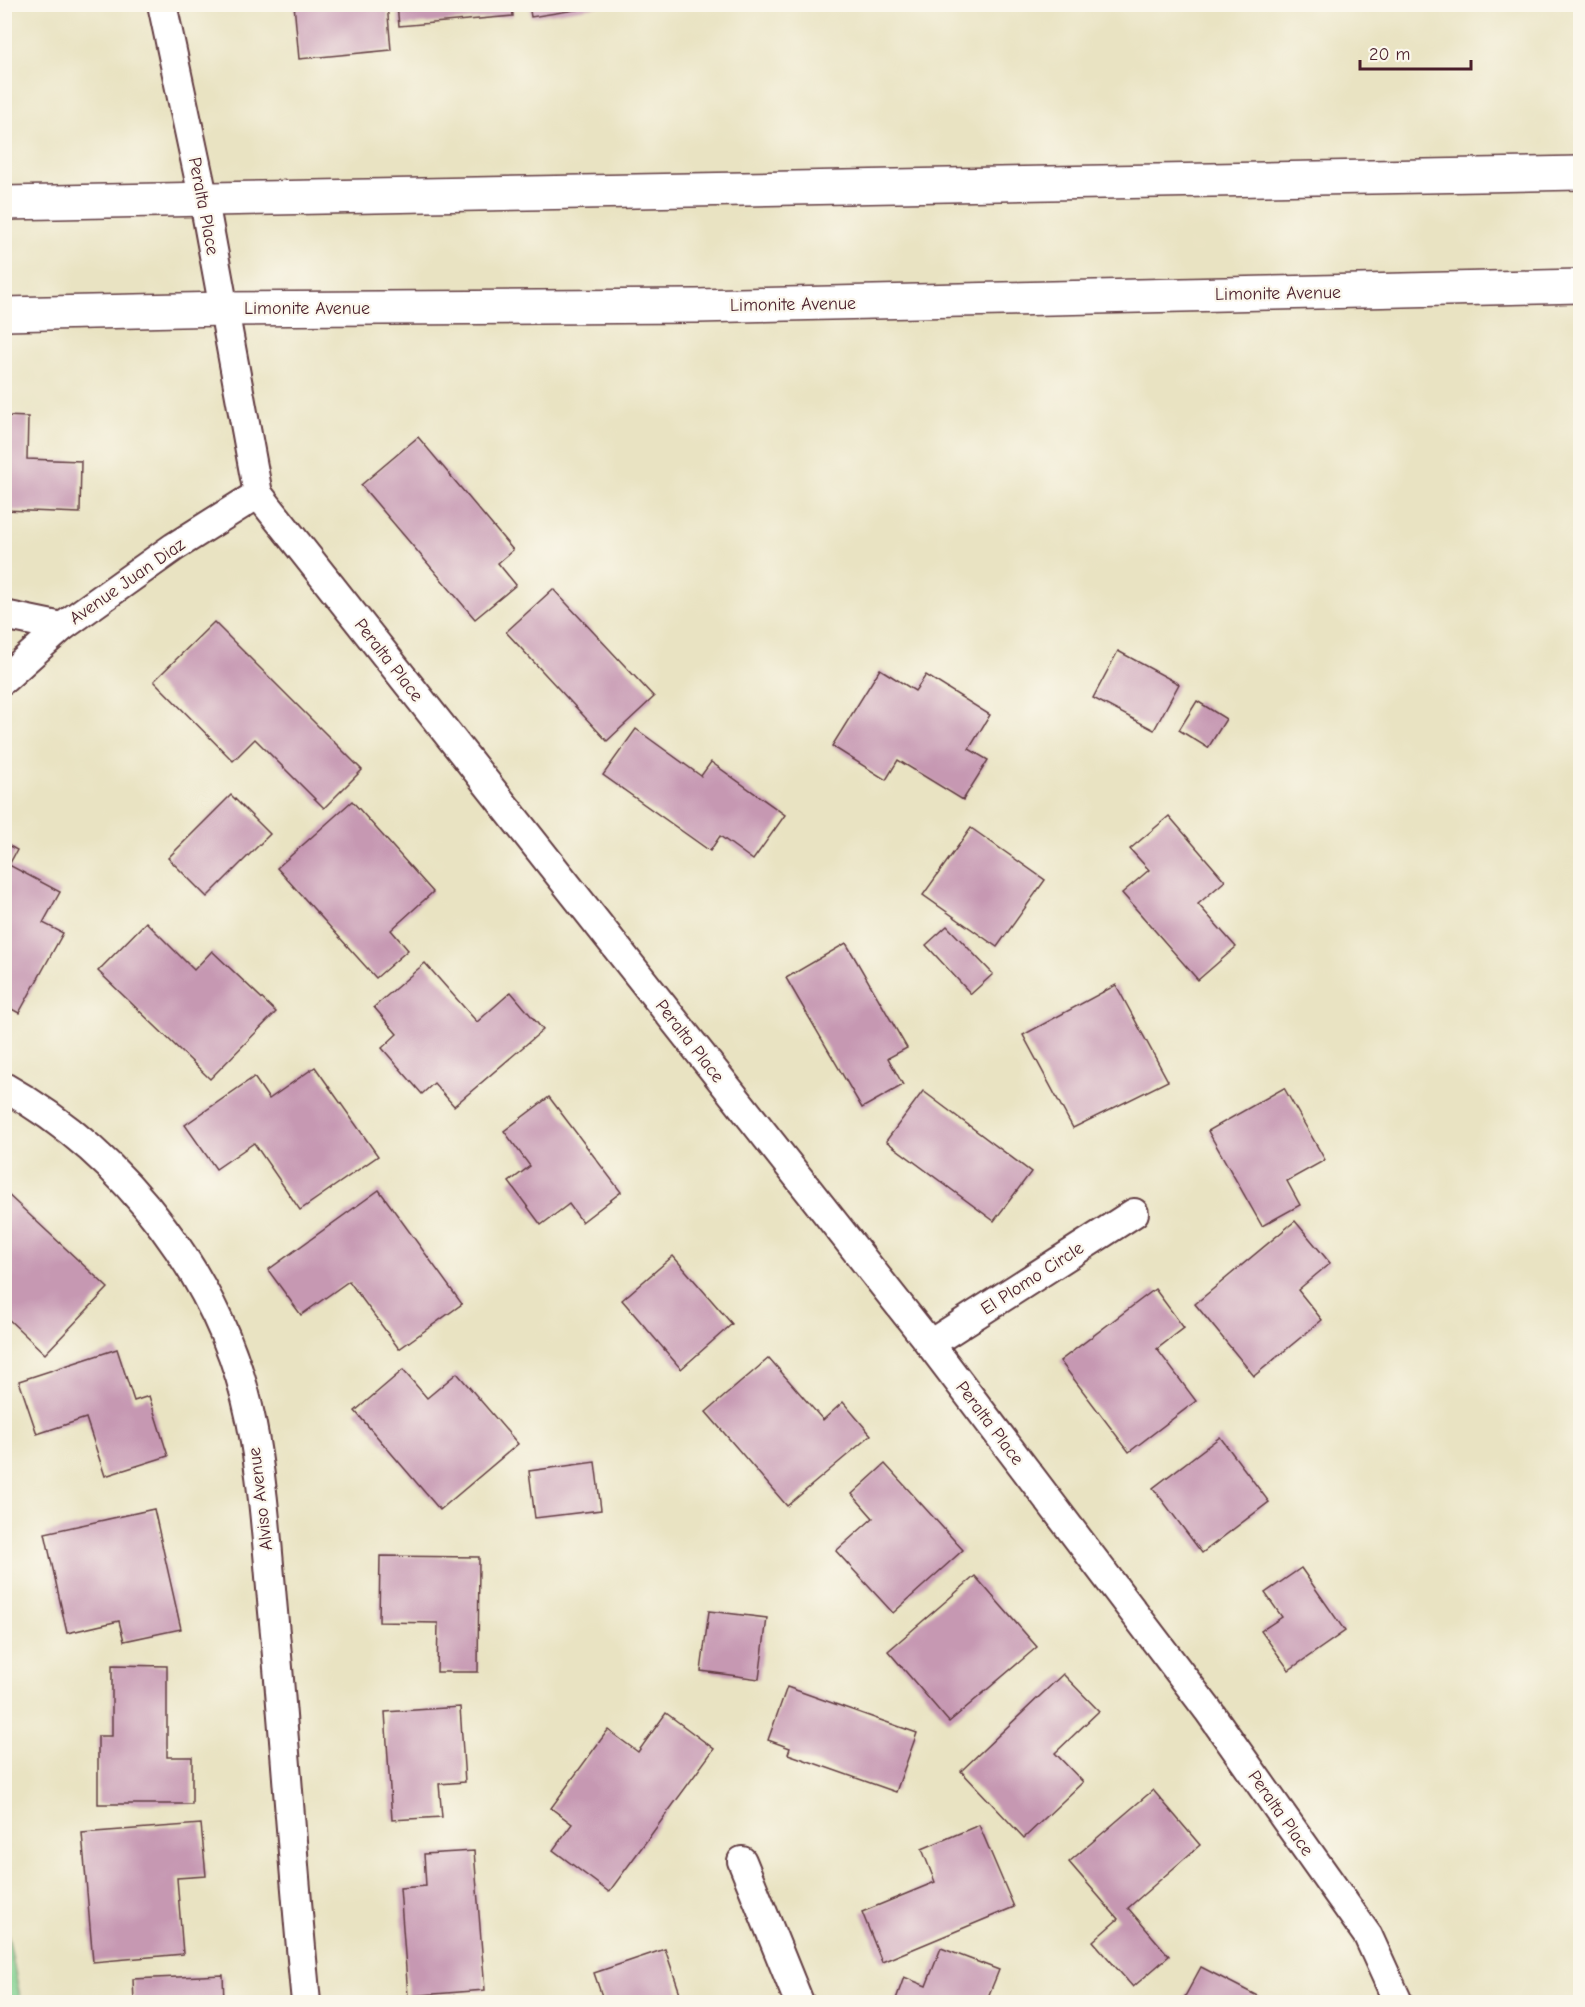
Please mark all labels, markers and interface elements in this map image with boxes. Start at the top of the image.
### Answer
scale bar [1360,33,1471,71]
text: 20 m [1369,44,1410,65]
street label: Peralta Place [184,155,223,257]
street label: Limonite Avenue [1215,282,1341,305]
street label: Limonite Avenue [730,293,856,316]
street label: Limonite Avenue [244,298,370,319]
street label: Avenue Juan Diaz [66,534,189,629]
street label: Peralta Place [350,615,427,706]
street label: Peralta Place [651,996,728,1087]
street label: El Plomo Circle [977,1237,1088,1319]
street label: Peralta Place [951,1377,1028,1469]
street label: Alviso Avenue [244,1446,277,1552]
street label: Peralta Place [1244,1767,1318,1860]

